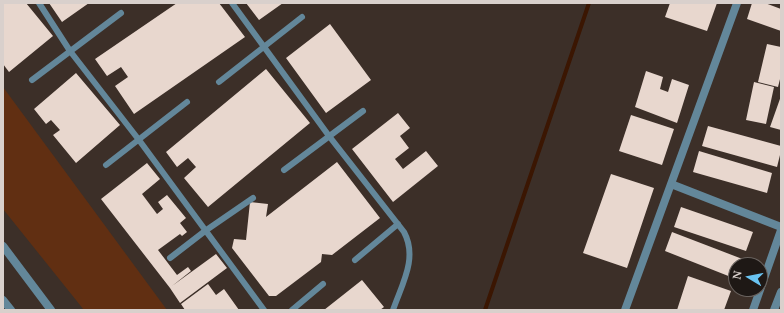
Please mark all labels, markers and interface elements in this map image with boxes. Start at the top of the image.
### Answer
north arrow [728,257,768,297]
text: N [729,269,745,281]

